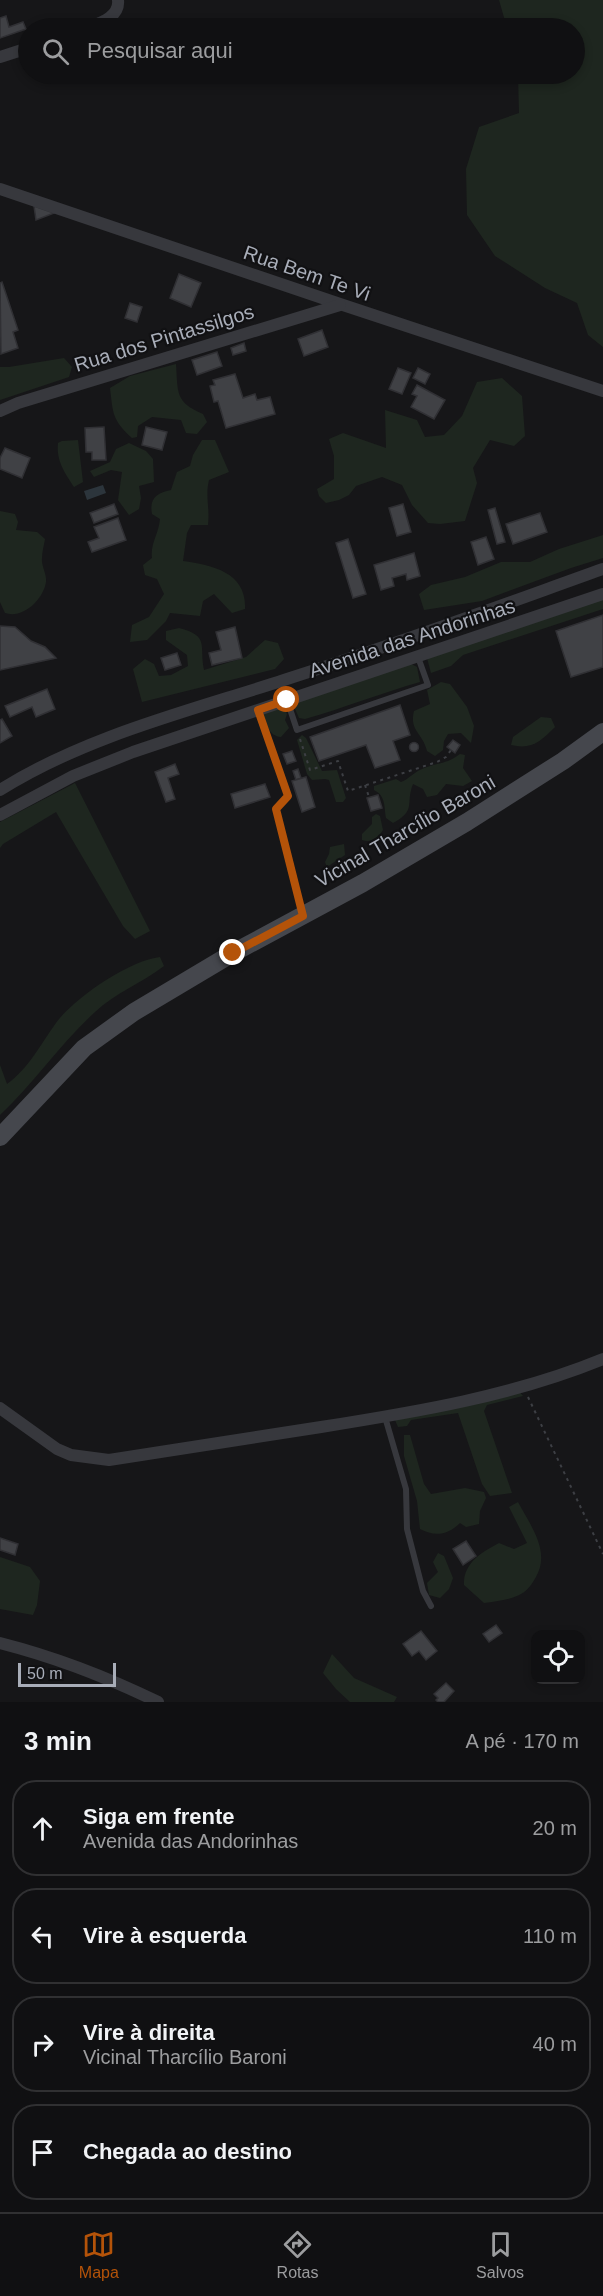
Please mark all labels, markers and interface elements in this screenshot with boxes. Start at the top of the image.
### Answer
search box [18,18,585,84]
icon: search [39,35,72,68]
text: Pesquisar aqui [87,38,233,63]
street label: Rua Bem Te Vi [241,241,373,305]
street label: Rua dos Pintassilgos [71,300,257,376]
street label: Avenida das Andorinhas [306,594,518,682]
route start [273,686,299,712]
street label: Vicinal Tharcílio Baroni [311,771,499,891]
route end [219,939,245,965]
map controls [531,1630,585,1684]
button: locate [531,1630,585,1684]
scale bar [18,1660,116,1688]
text: 50 m [27,1665,63,1682]
text: 3 min [24,1726,92,1756]
text: A pé · 170 m [466,1730,579,1752]
text: Siga em frente [83,1804,235,1829]
icon: ahead [26,1812,59,1845]
text: 20 m [533,1817,577,1839]
text: Avenida das Andorinhas [83,1830,298,1852]
icon: left [26,1920,59,1953]
text: Vire à esquerda [83,1923,246,1948]
text: 110 m [523,1925,577,1947]
text: Vire à direita [83,2020,215,2045]
icon: right [26,2028,59,2061]
text: 40 m [533,2033,577,2055]
text: Vicinal Tharcílio Baroni [83,2046,287,2068]
icon: arrive [26,2136,59,2169]
text: Chegada ao destino [83,2139,292,2164]
tab: Mapa [79,2228,119,2282]
tab: Rotas [277,2228,318,2282]
tab: Salvos [476,2228,524,2282]

